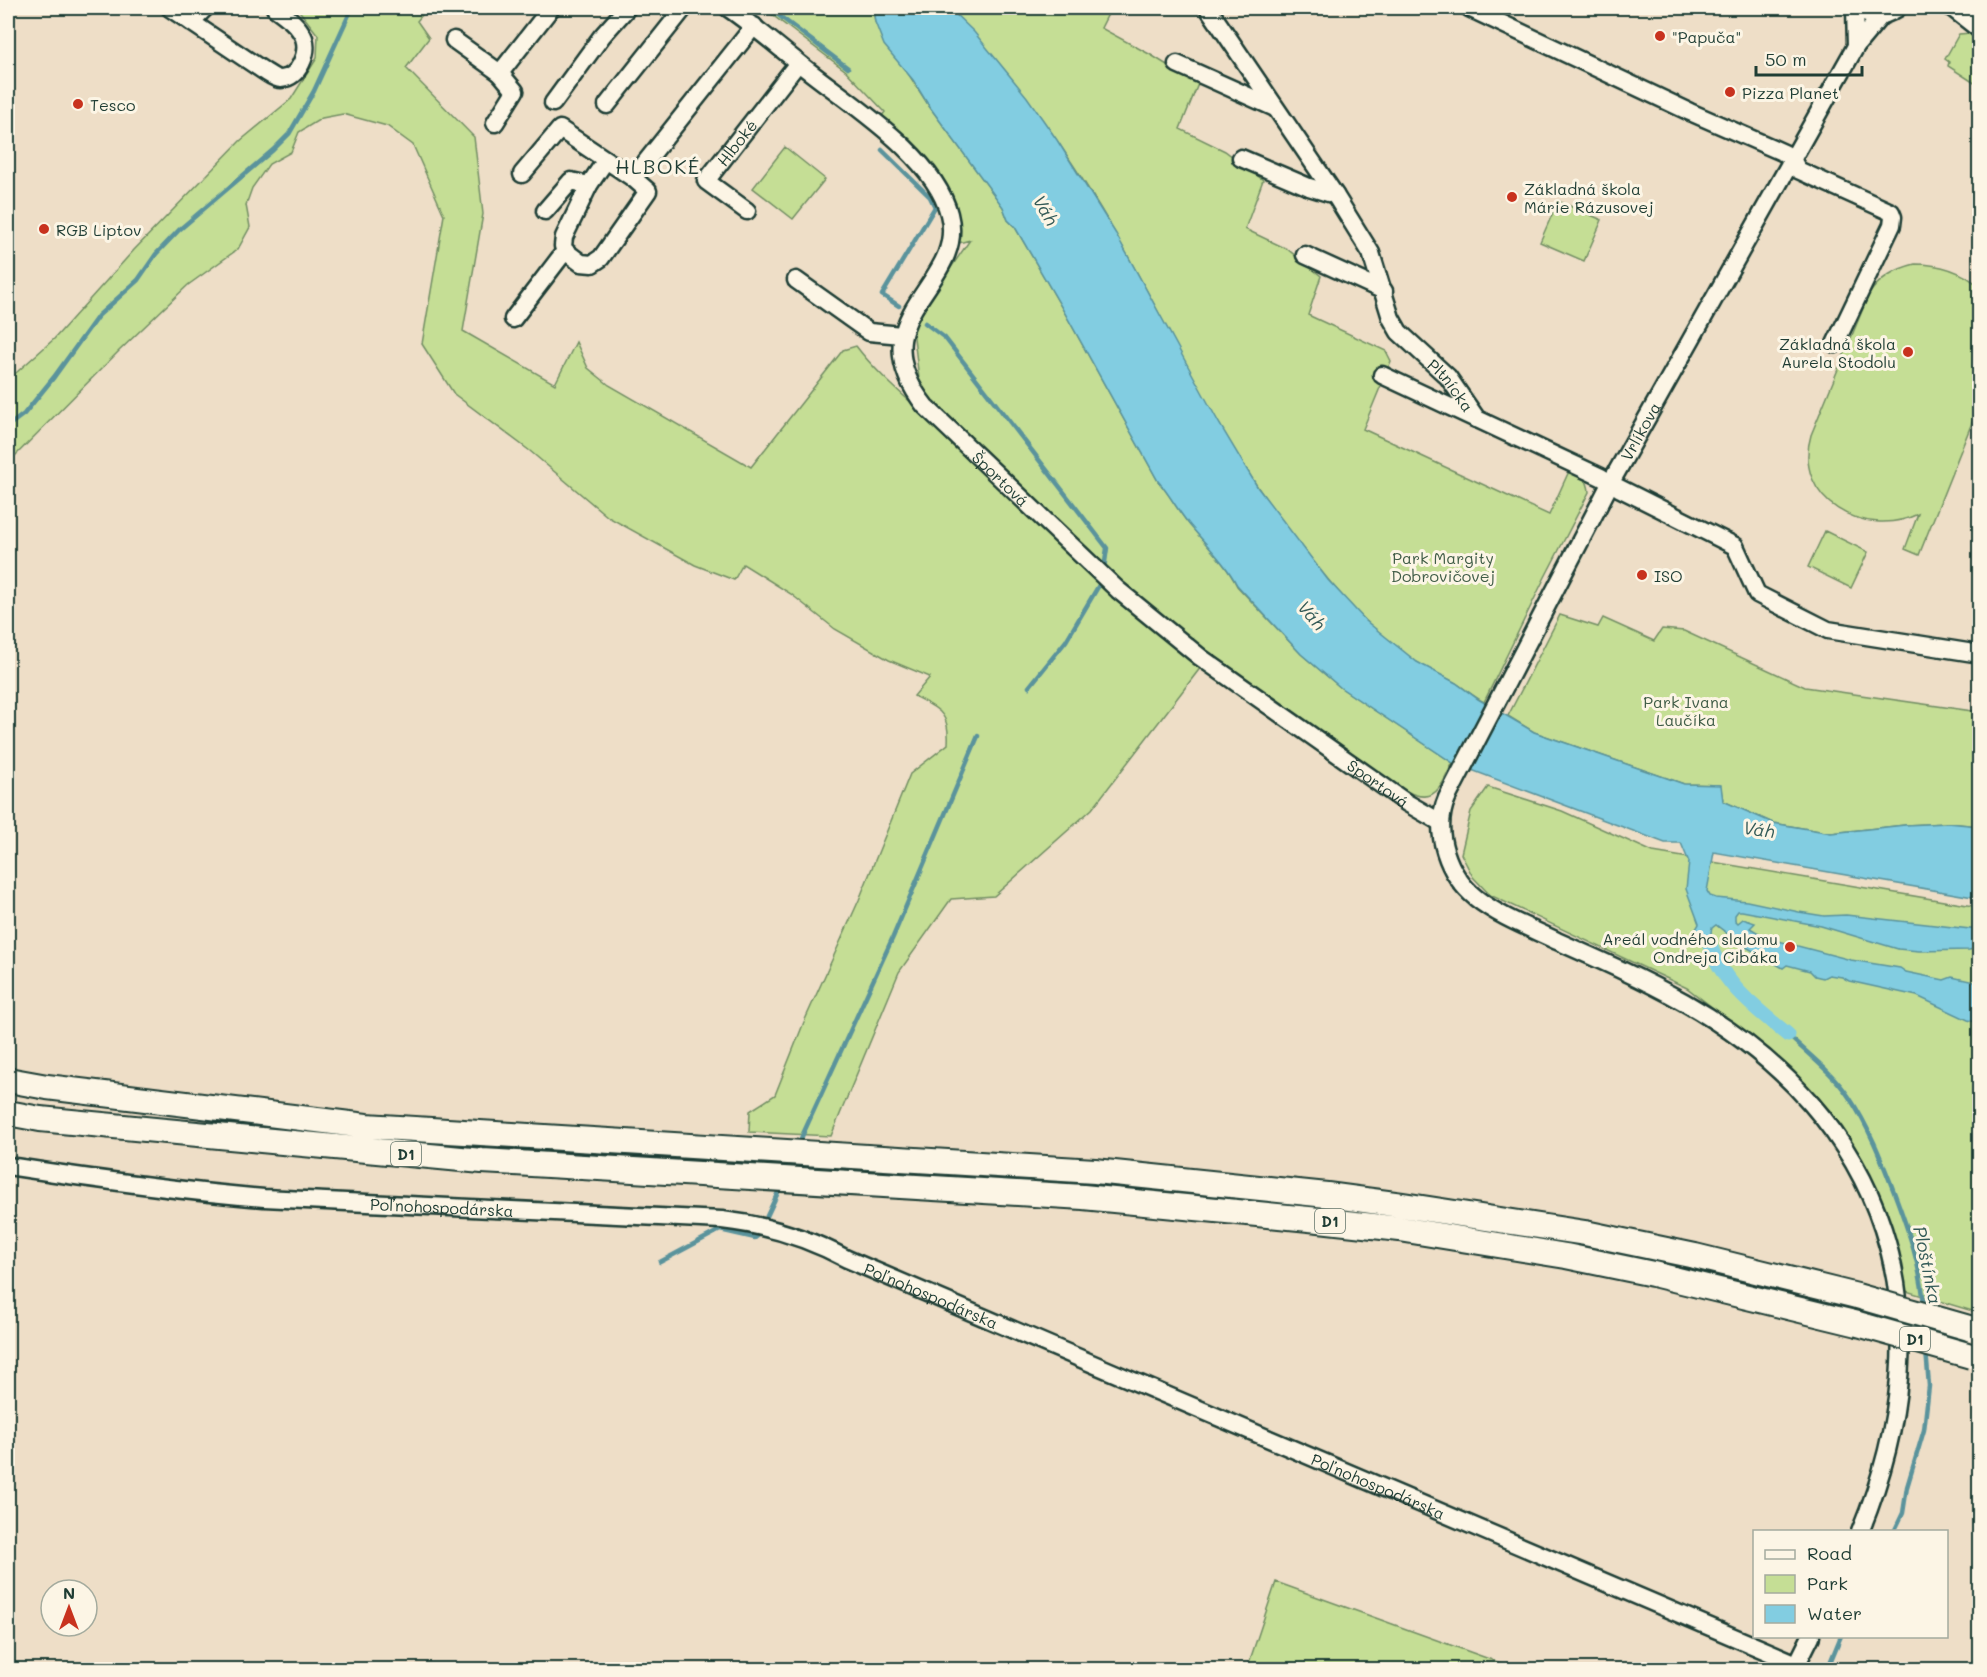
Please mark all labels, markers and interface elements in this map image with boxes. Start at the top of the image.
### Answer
place label: "Papuča" [1672,26,1741,47]
marker: "Papuča" [1653,29,1667,43]
scale bar [1756,39,1862,77]
text: 50 m [1765,47,1807,71]
place label: Pizza Planet [1742,82,1839,103]
marker: Pizza Planet [1723,85,1737,99]
place label: Tesco [90,94,136,115]
marker: Tesco [71,97,85,111]
street label: Hlboké [712,115,761,170]
district label: HLBOKÉ [615,153,701,179]
place label: Základná škola Márie Rázusovej [1524,178,1654,217]
water label: Váh [1028,190,1064,230]
marker: Základná škola Márie Rázusovej [1505,190,1519,204]
place label: RGB Liptov [56,219,141,240]
marker: RGB Liptov [37,222,51,236]
place label: Základná škola Aurela Stodolu [1779,333,1896,372]
marker: Základná škola Aurela Stodolu [1901,345,1915,359]
street label: Pltnícka [1424,354,1479,415]
street label: Vrlíkova [1615,398,1665,464]
street label: Športová [968,446,1034,510]
park label: Park Margity Dobrovičovej [1391,547,1495,586]
place label: ISO [1654,565,1683,586]
marker: ISO [1635,568,1649,582]
water label: Váh [1293,595,1331,635]
park label: Park Ivana Laučíka [1643,691,1729,730]
street label: Športová [1344,754,1413,812]
water label: Váh [1742,815,1776,843]
place label: Areál vodného slalomu Ondreja Cibáka [1603,928,1778,967]
marker: Areál vodného slalomu Ondreja Cibáka [1783,940,1797,954]
road number: D1 [391,1142,421,1166]
street label: Poľnohospodárska [370,1193,514,1220]
road number: D1 [1315,1209,1345,1233]
water label: Ploštínka [1908,1224,1948,1306]
street label: Poľnohospodárska [861,1257,1002,1333]
road number: D1 [1900,1327,1930,1351]
street label: Poľnohospodárska [1308,1448,1449,1523]
legend [1753,1530,1948,1638]
text: Road [1807,1541,1852,1565]
text: Park [1807,1571,1848,1595]
north arrow [39,1578,99,1638]
text: N [63,1582,75,1603]
text: Water [1807,1601,1862,1625]

